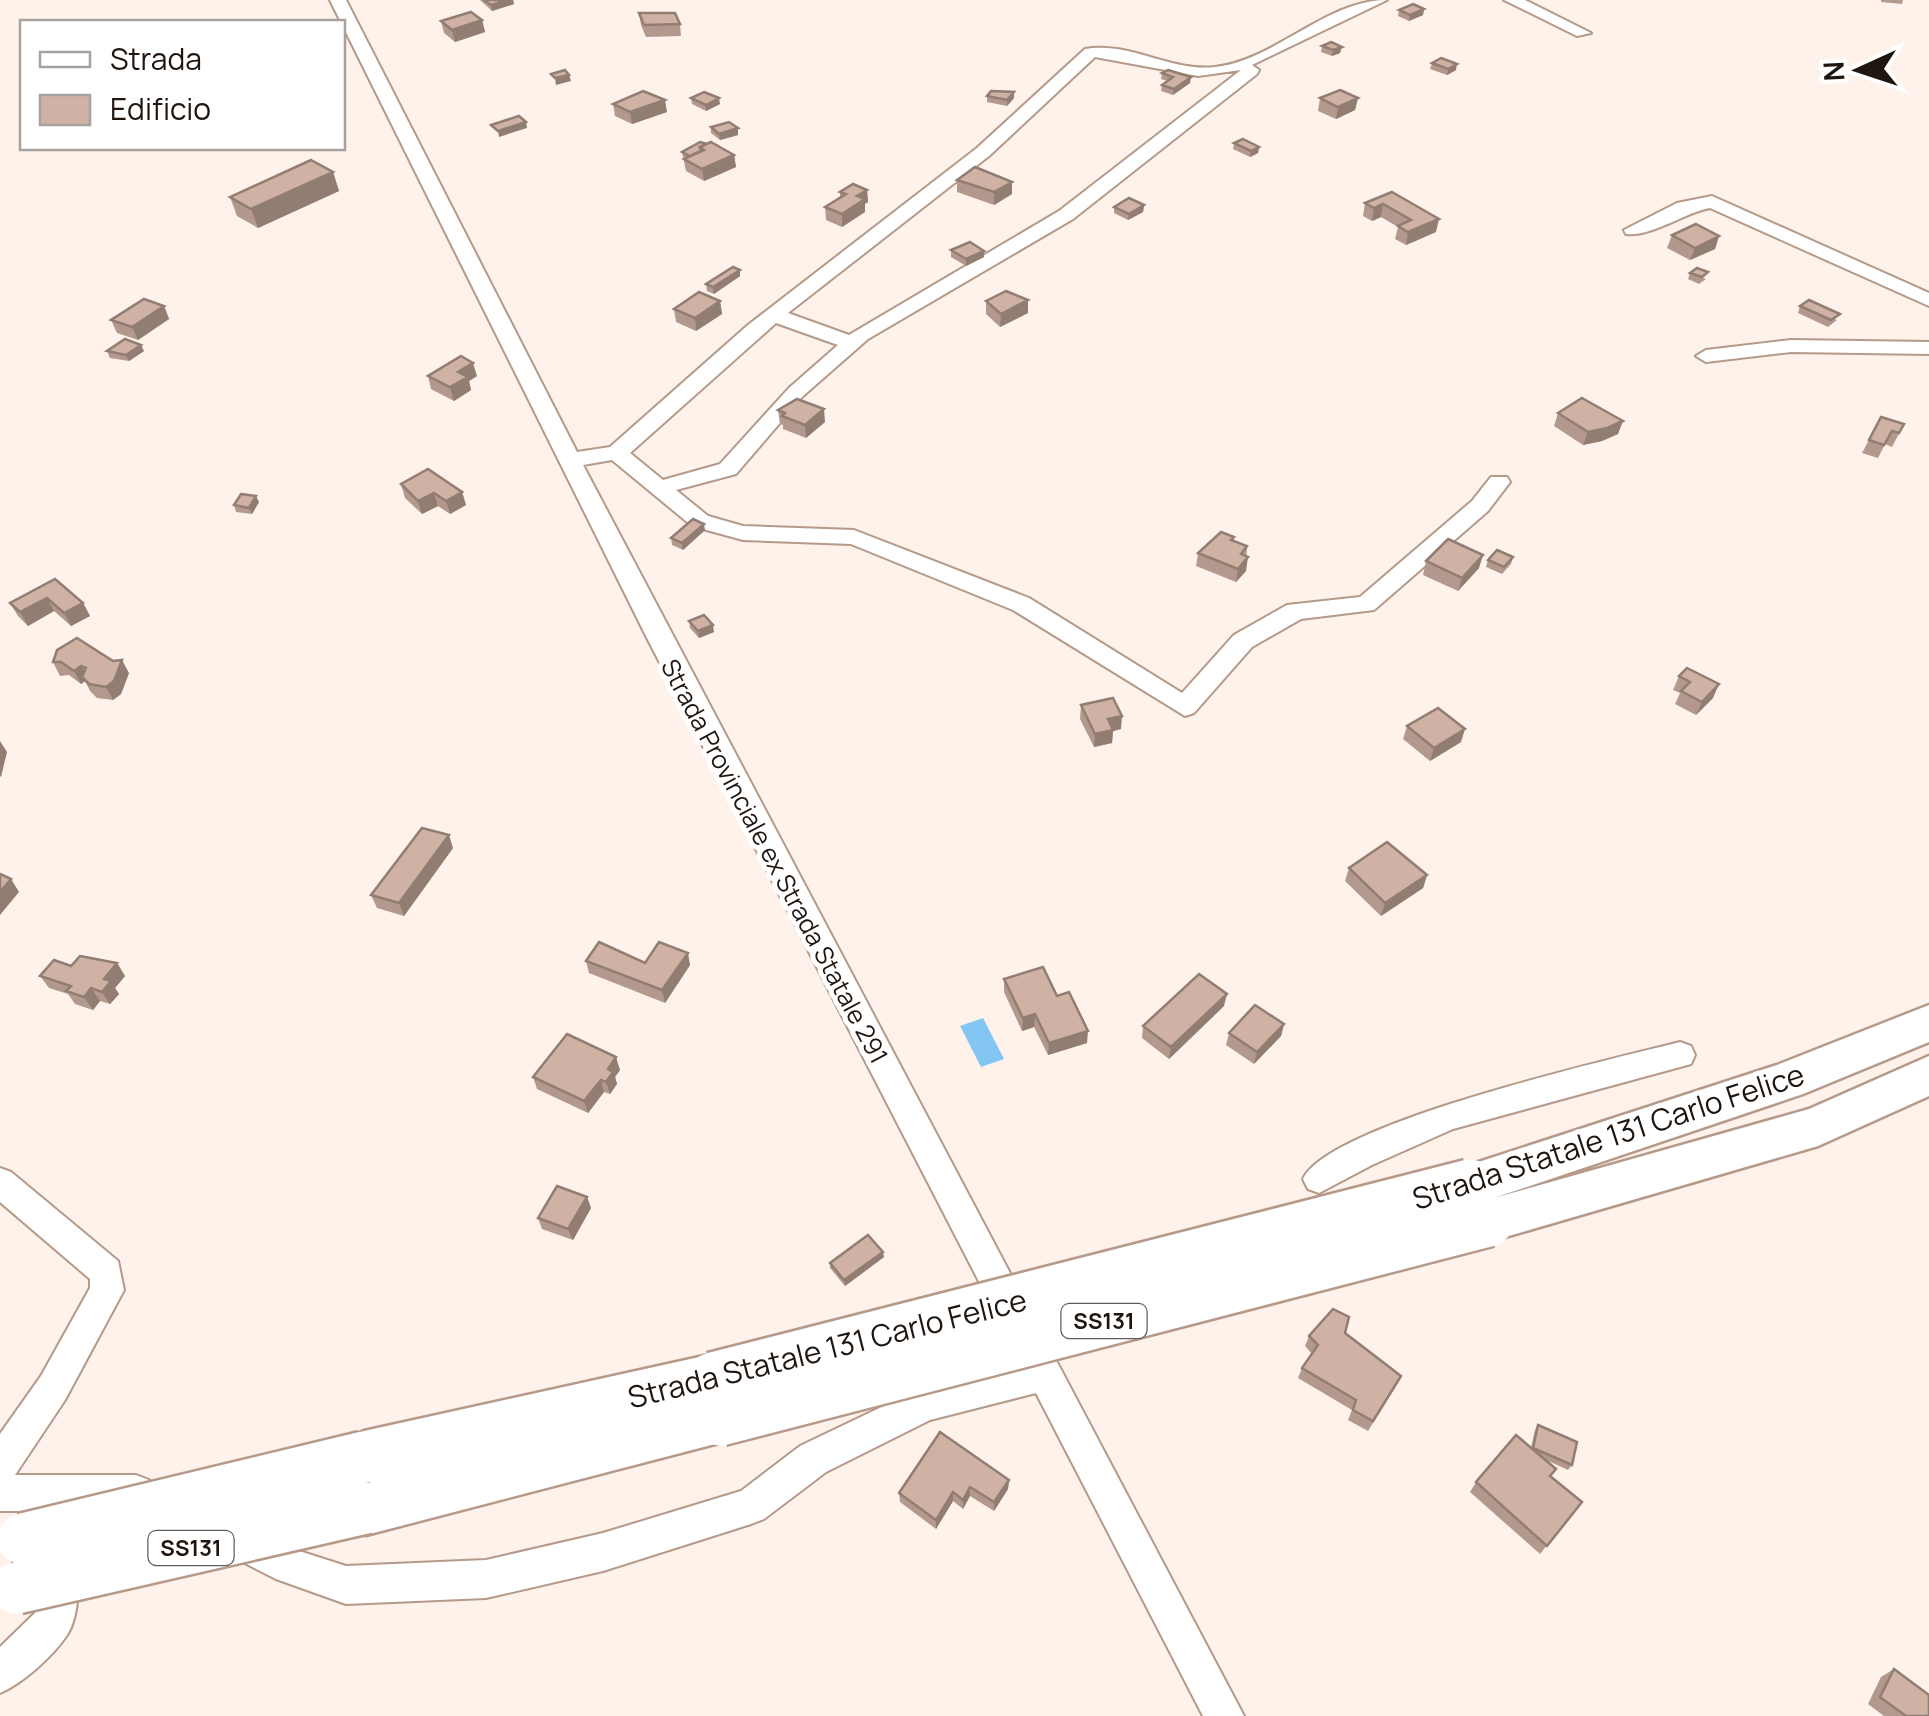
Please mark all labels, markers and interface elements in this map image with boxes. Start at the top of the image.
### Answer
legend [20,20,345,150]
north arrow [1809,20,1909,120]
text: Strada [110,38,202,79]
text: N [1814,60,1853,82]
text: Edificio [110,88,211,129]
street label: Strada Provinciale ex Strada Statale 291 [653,653,897,1069]
street label: Strada Statale 131 Carlo Felice [1407,1053,1809,1219]
street label: Strada Statale 131 Carlo Felice [623,1279,1031,1417]
road number: SS131 [1062,1304,1146,1338]
road number: SS131 [148,1531,234,1565]

